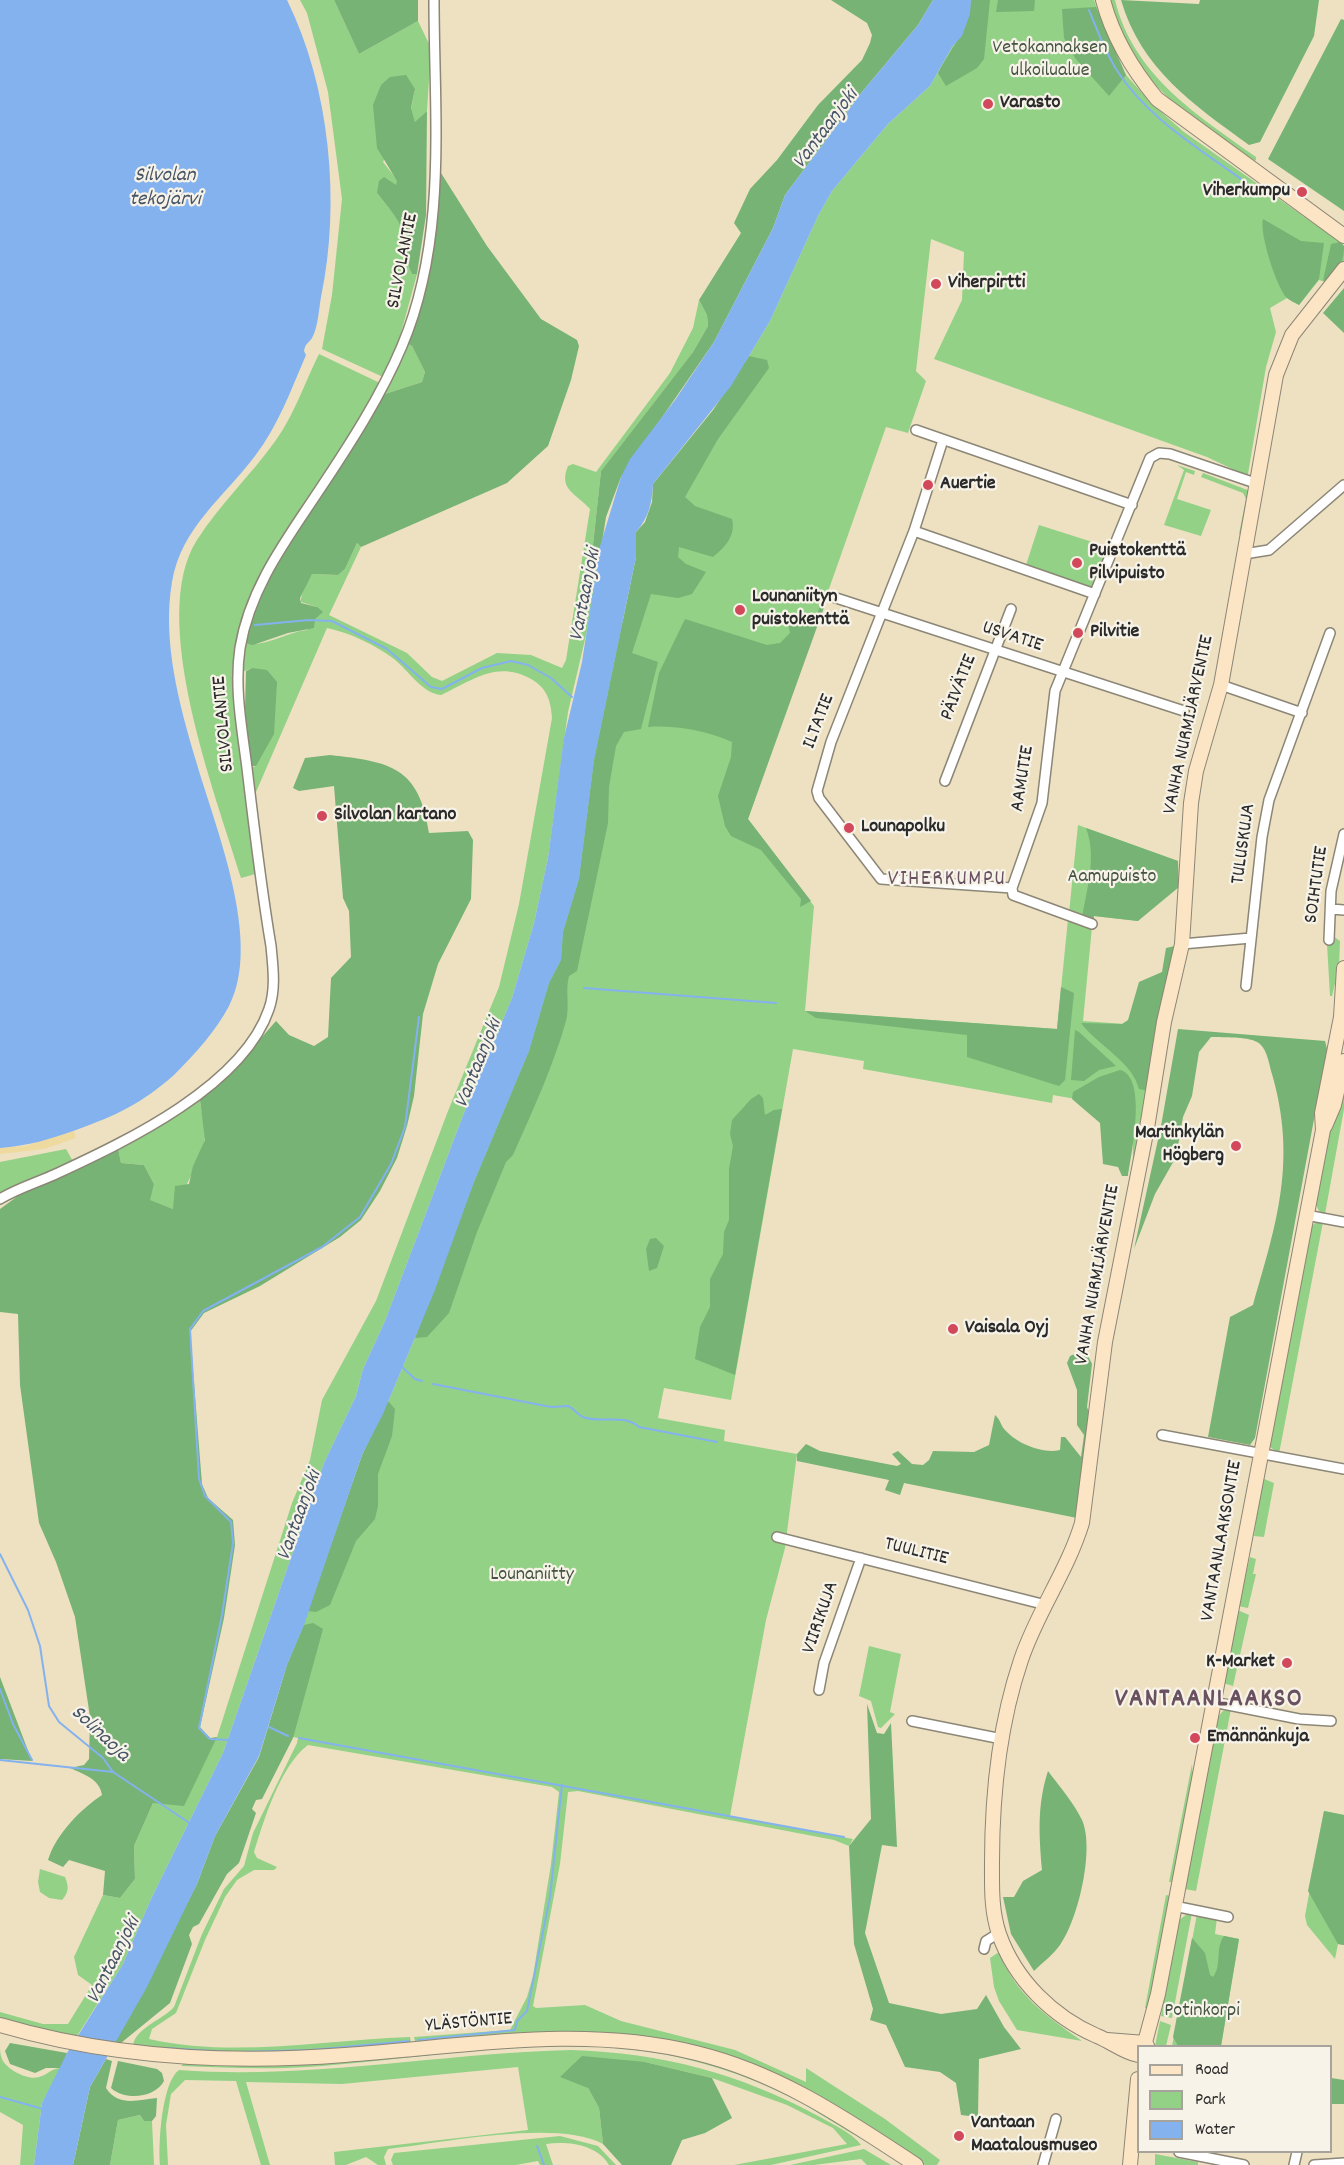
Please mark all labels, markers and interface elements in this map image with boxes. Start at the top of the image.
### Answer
park label: Vetokannaksen ulkoilualue [993,37,1107,84]
water label: Vantaanjoki [789,85,865,175]
place label: Varasto [1000,92,1060,116]
marker: Varasto [981,97,995,111]
water label: Silvolan tekojärvi [129,164,201,214]
place label: Viherkumpu [1203,180,1290,204]
marker: Viherkumpu [1295,185,1309,199]
street label: SILVOLANTIE [383,211,425,311]
place label: Viherpirtti [948,272,1025,296]
marker: Viherpirtti [929,277,943,291]
place label: Auertie [940,473,996,497]
marker: Auertie [921,478,935,492]
place label: Puistokenttä Pilvipuisto [1089,540,1186,587]
water label: Vantaanjoki [566,546,608,644]
marker: Puistokenttä Pilvipuisto [1070,556,1084,570]
place label: Lounaniityn puistokenttä [752,586,849,633]
marker: Lounaniityn puistokenttä [733,603,747,617]
street label: USVATIE [979,617,1045,659]
place label: Pilvitie [1090,621,1139,645]
marker: Pilvitie [1071,626,1085,640]
street label: VANHA NURMIJÄRVENTIE [1159,633,1221,817]
street label: PÄIVÄTIE [936,652,984,724]
street label: SILVOLANTIE [209,675,241,773]
street label: ILTATIE [799,691,841,753]
street label: AAMUTIE [1007,744,1041,814]
street label: TULUSKUJA [1227,802,1263,886]
place label: Silvolan kartano [334,804,456,828]
marker: Silvolan kartano [315,809,329,823]
place label: Lounapolku [861,816,945,840]
marker: Lounapolku [842,821,856,835]
street label: SOIHTUTIE [1301,845,1335,925]
park label: Aamupuisto [1068,866,1156,890]
district label: VIHERKUMPU [888,868,1006,894]
water label: Vantaanjoki [451,1016,509,1112]
place label: Martinkylän Högberg [1135,1122,1224,1169]
marker: Martinkylän Högberg [1229,1139,1243,1153]
street label: VANHA NURMIJÄRVENTIE [1071,1183,1127,1367]
place label: Vaisala Oyj [965,1317,1049,1341]
marker: Vaisala Oyj [946,1322,960,1336]
street label: VANTAANLAAKSONTIE [1197,1459,1249,1623]
water label: Vantaanjoki [273,1467,329,1565]
street label: TUULITIE [882,1534,950,1572]
park label: Lounaniitty [490,1564,574,1588]
street label: VIIRIKUJA [798,1579,846,1657]
place label: K-Market [1206,1651,1275,1675]
marker: K-Market [1280,1656,1294,1670]
district label: VANTAANLAAKSO [1115,1685,1303,1717]
water label: Solinaoja [64,1701,134,1769]
place label: Emännänkuja [1207,1726,1309,1750]
marker: Emännänkuja [1188,1731,1202,1745]
water label: Vantaanjoki [82,1913,148,2009]
park label: Potinkorpi [1164,2000,1240,2024]
street label: YLÄSTÖNTIE [425,2008,513,2040]
legend [1137,2045,1332,2153]
text: Road [1195,2058,1229,2083]
text: Park [1195,2088,1226,2113]
place label: Vantaan Maatalousmuseo [971,2112,1097,2159]
text: Water [1195,2118,1235,2143]
marker: Vantaan Maatalousmuseo [952,2129,966,2143]

